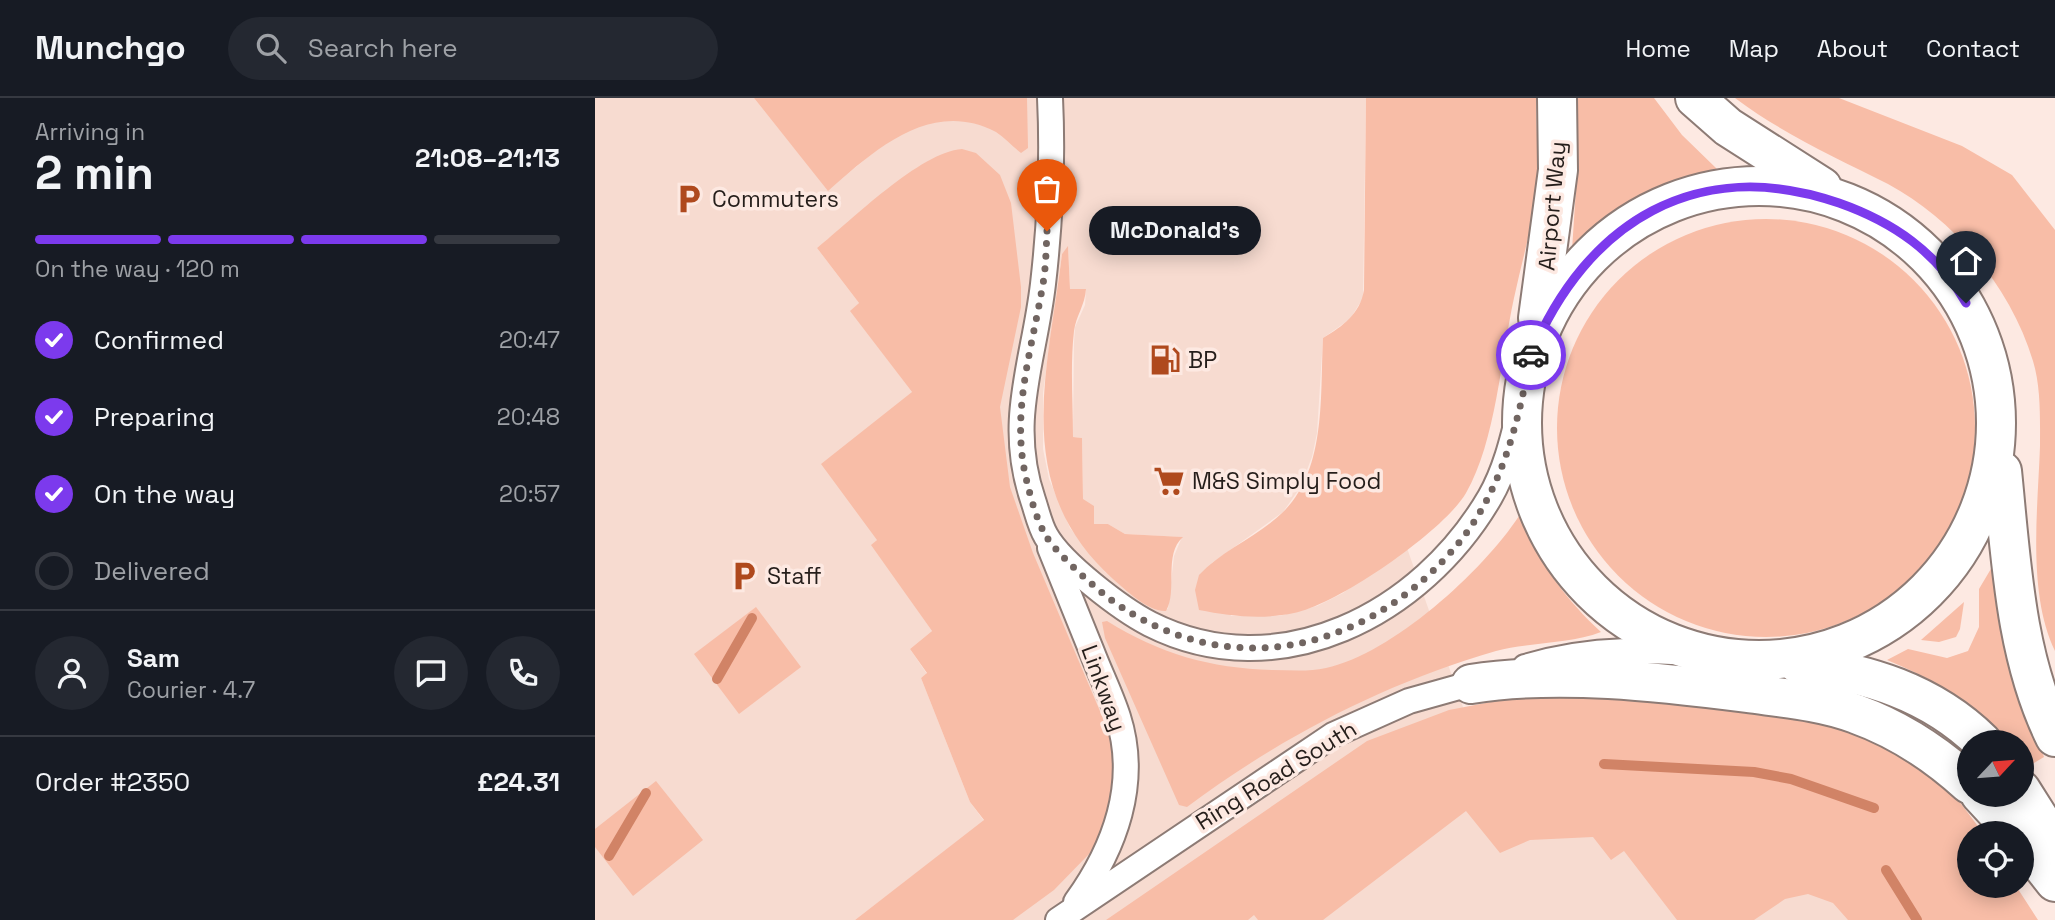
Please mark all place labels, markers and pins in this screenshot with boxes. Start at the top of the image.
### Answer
pin [1017,159,1077,231]
parking icon: Commuters [672,182,706,216]
place label: Commuters [712,184,839,214]
callout: McDonald's [1089,206,1261,256]
pin [1936,231,1996,303]
fuel station icon: BP [1148,343,1182,377]
place label: BP [1188,345,1217,375]
supermarket icon: M&S Simply Food [1152,464,1186,498]
place label: M&S Simply Food [1192,466,1381,496]
parking icon: Staff [727,559,761,593]
place label: Staff [767,561,822,591]

